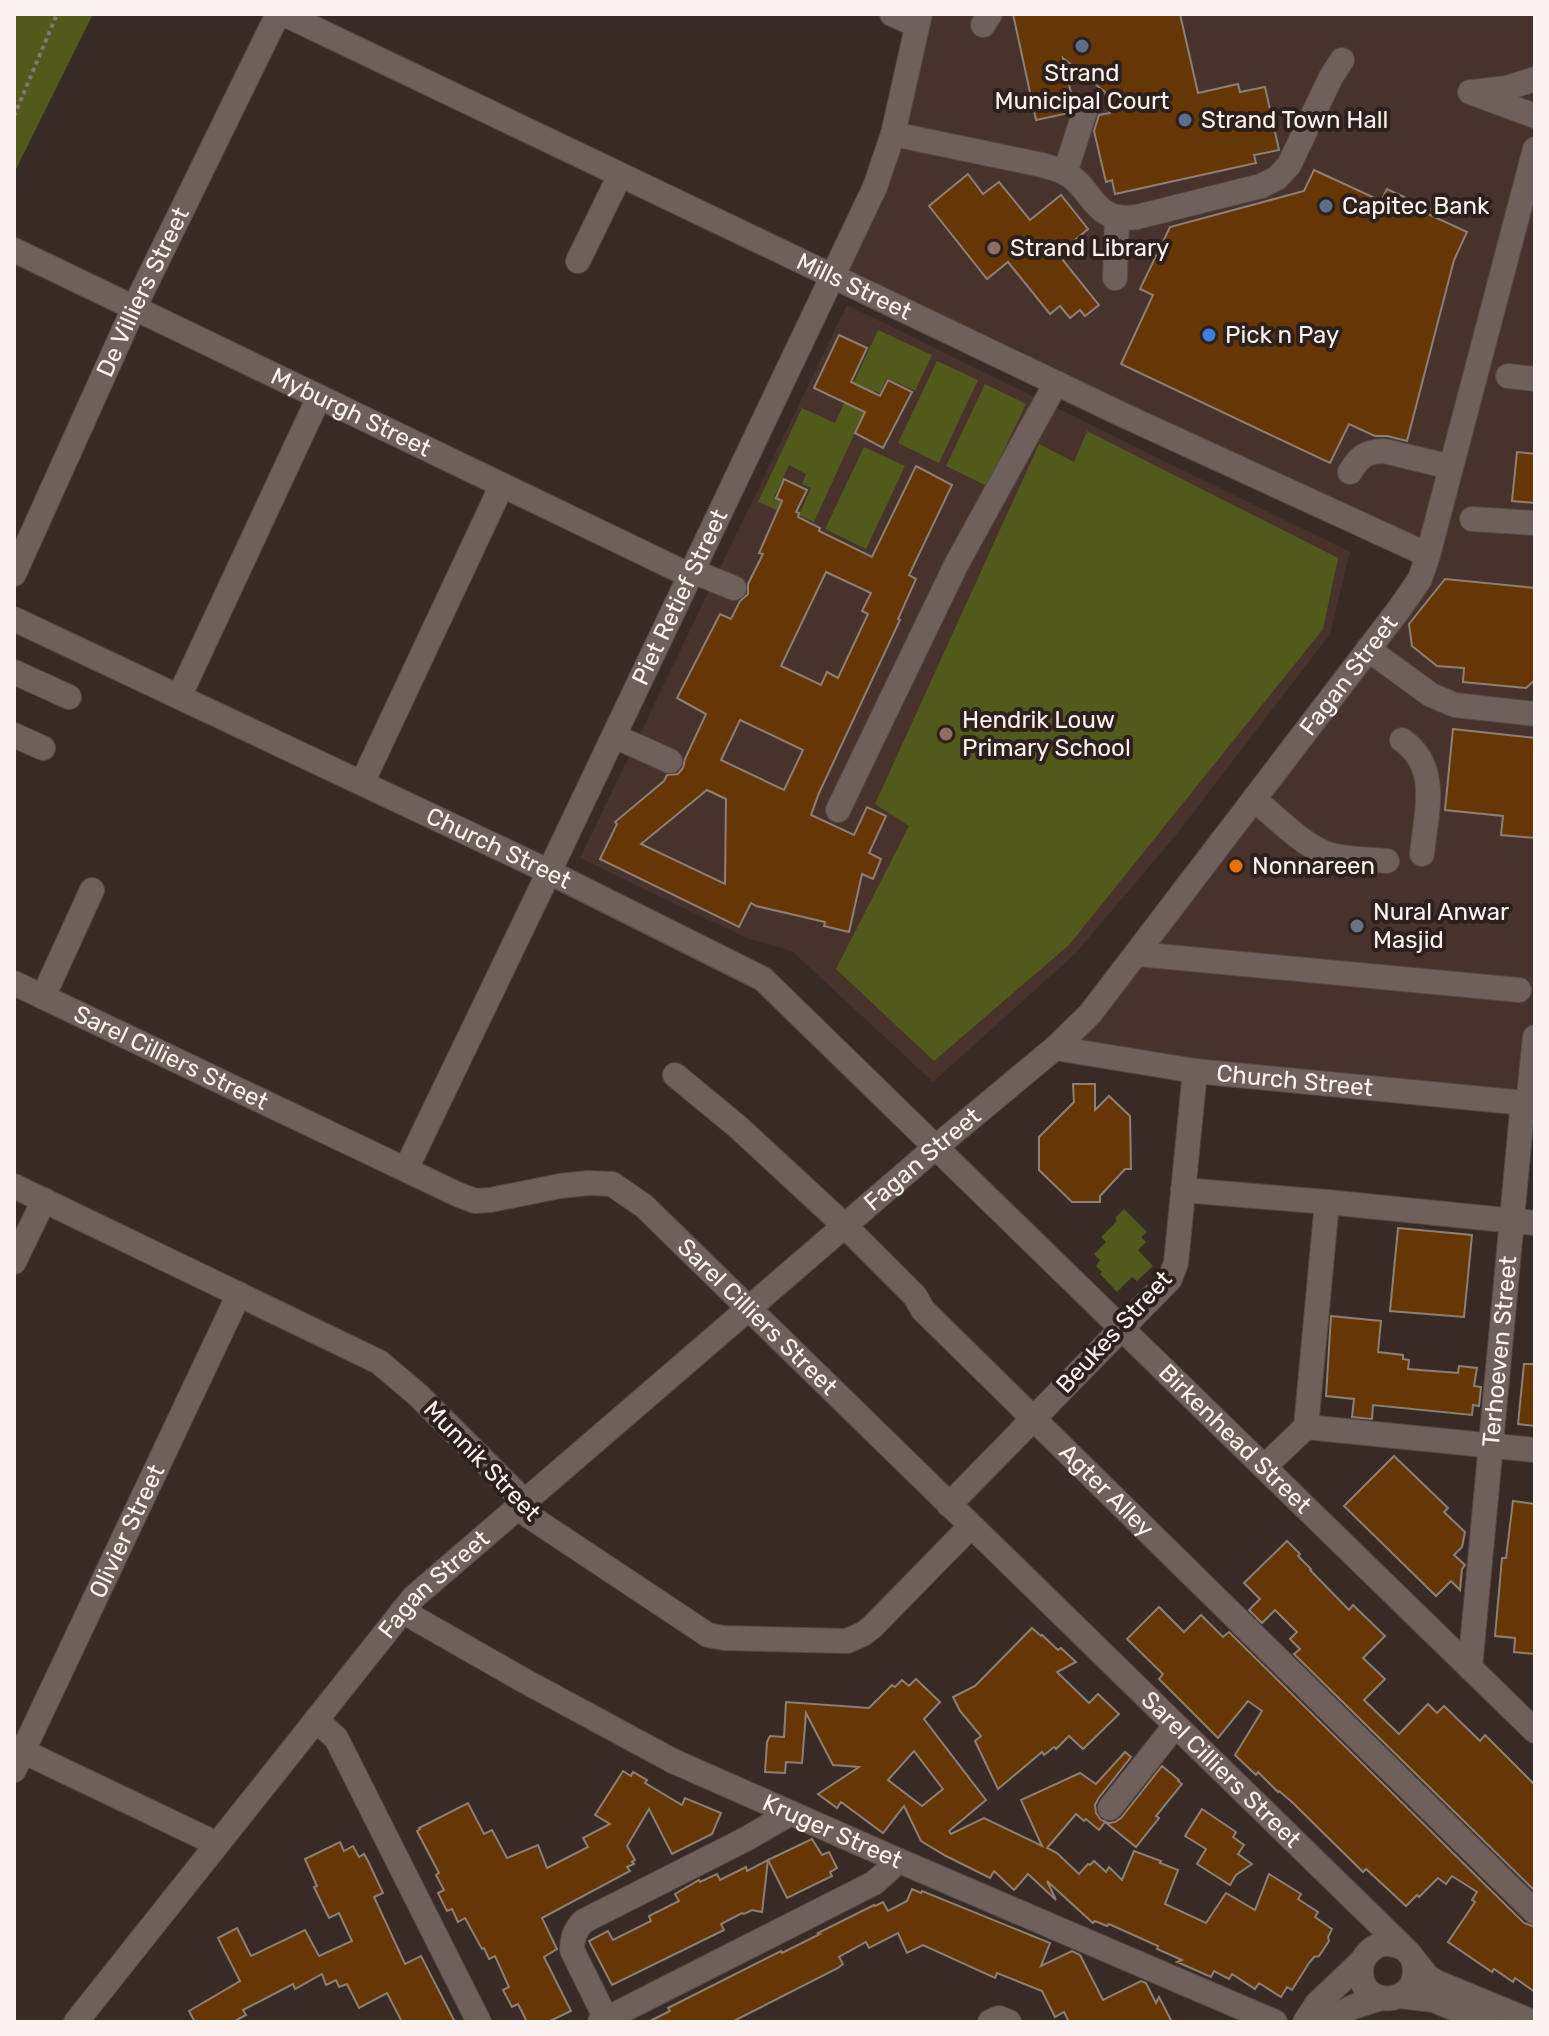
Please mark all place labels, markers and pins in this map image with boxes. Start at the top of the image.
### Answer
marker: Strand Municipal Court [1073,37,1091,55]
place label: Strand Municipal Court [995,59,1169,115]
place label: Strand Town Hall [1201,106,1388,134]
marker: Strand Town Hall [1176,111,1194,129]
place label: Capitec Bank [1342,192,1490,220]
marker: Capitec Bank [1317,197,1335,215]
place label: Strand Library [1010,234,1169,262]
marker: Strand Library [985,239,1003,257]
place label: Pick n Pay [1225,321,1339,349]
marker: Pick n Pay [1200,326,1218,344]
place label: Hendrik Louw Primary School [962,706,1131,762]
marker: Hendrik Louw Primary School [937,725,955,743]
place label: Nonnareen [1252,852,1375,880]
marker: Nonnareen [1227,857,1245,875]
place label: Nural Anwar Masjid [1373,898,1509,954]
marker: Nural Anwar Masjid [1348,917,1366,935]

